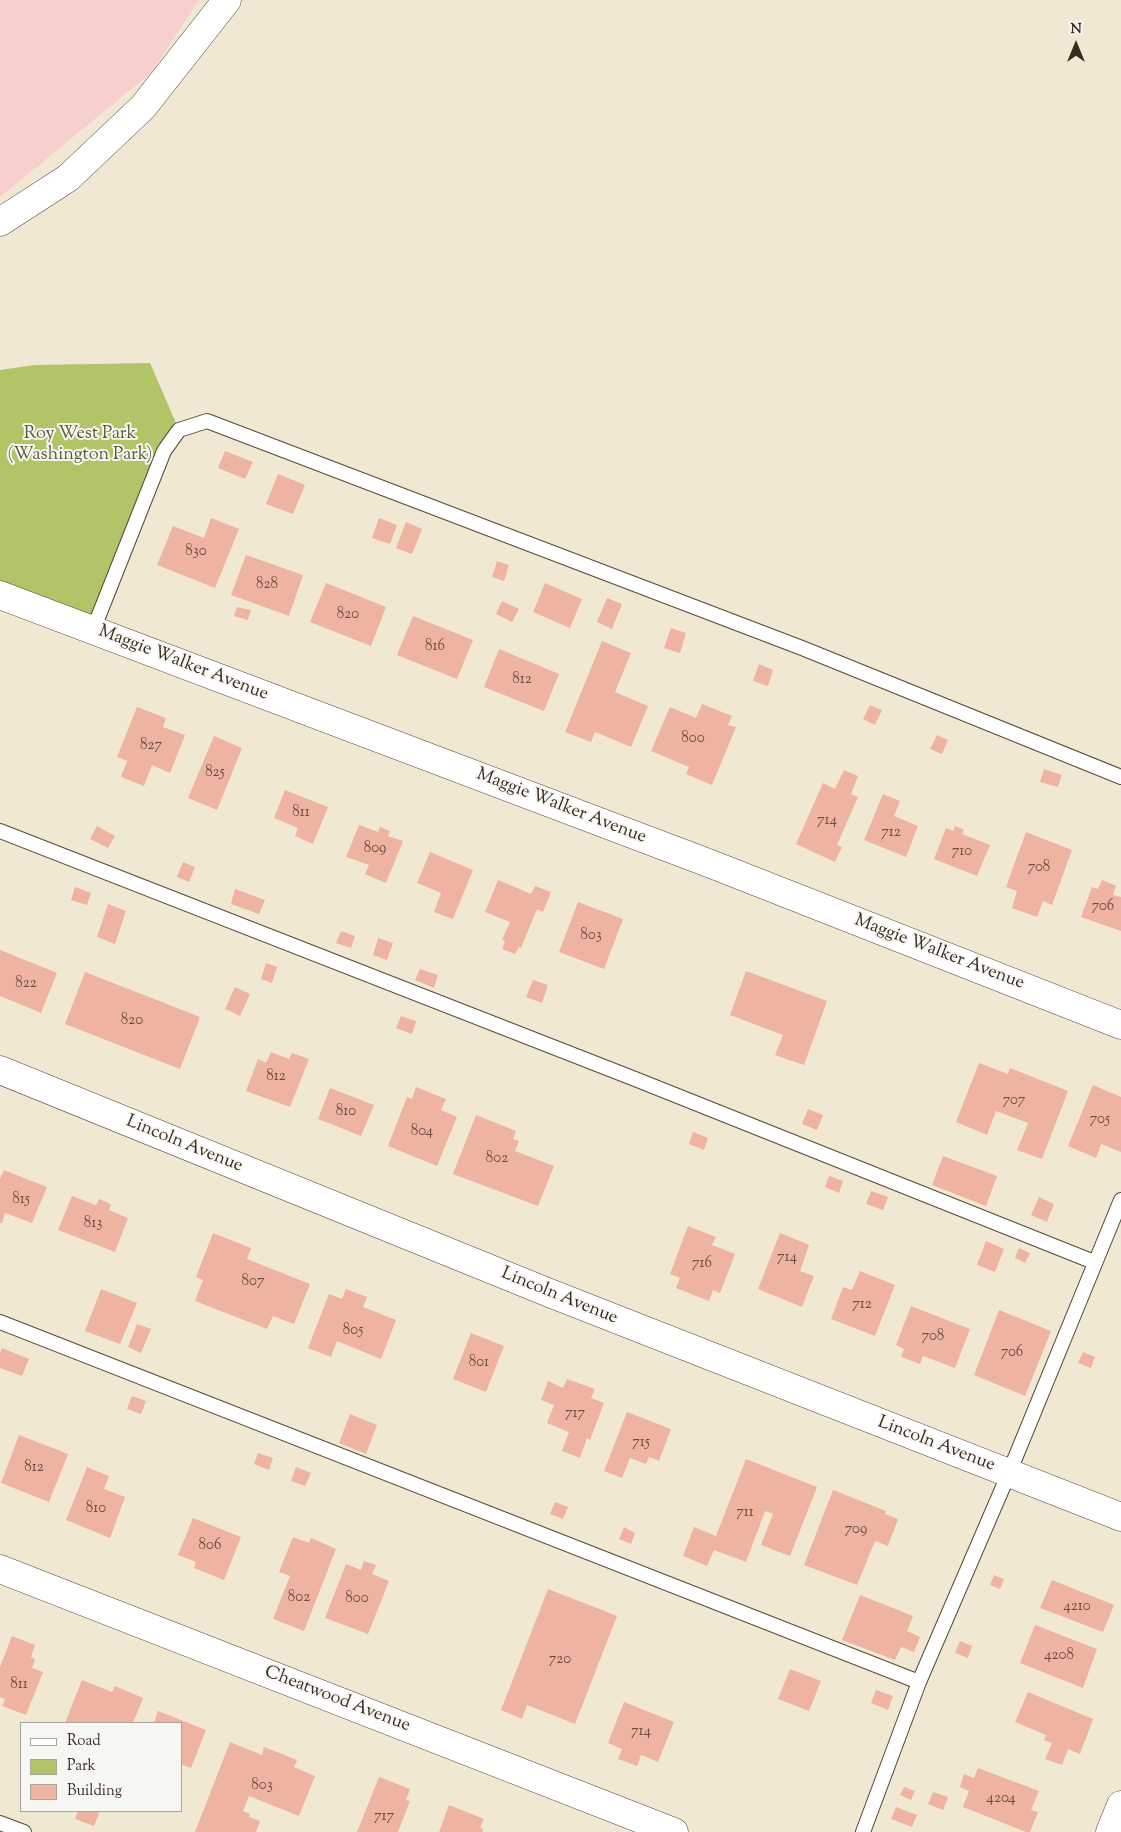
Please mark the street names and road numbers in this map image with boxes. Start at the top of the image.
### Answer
street label: Maggie Walker Avenue [95,622,271,706]
street label: Maggie Walker Avenue [473,765,649,849]
street label: Maggie Walker Avenue [851,911,1027,995]
street label: Lincoln Avenue [122,1112,246,1178]
street label: Lincoln Avenue [497,1264,621,1330]
street label: Lincoln Avenue [874,1413,998,1477]
street label: Cheatwood Avenue [261,1662,413,1738]

